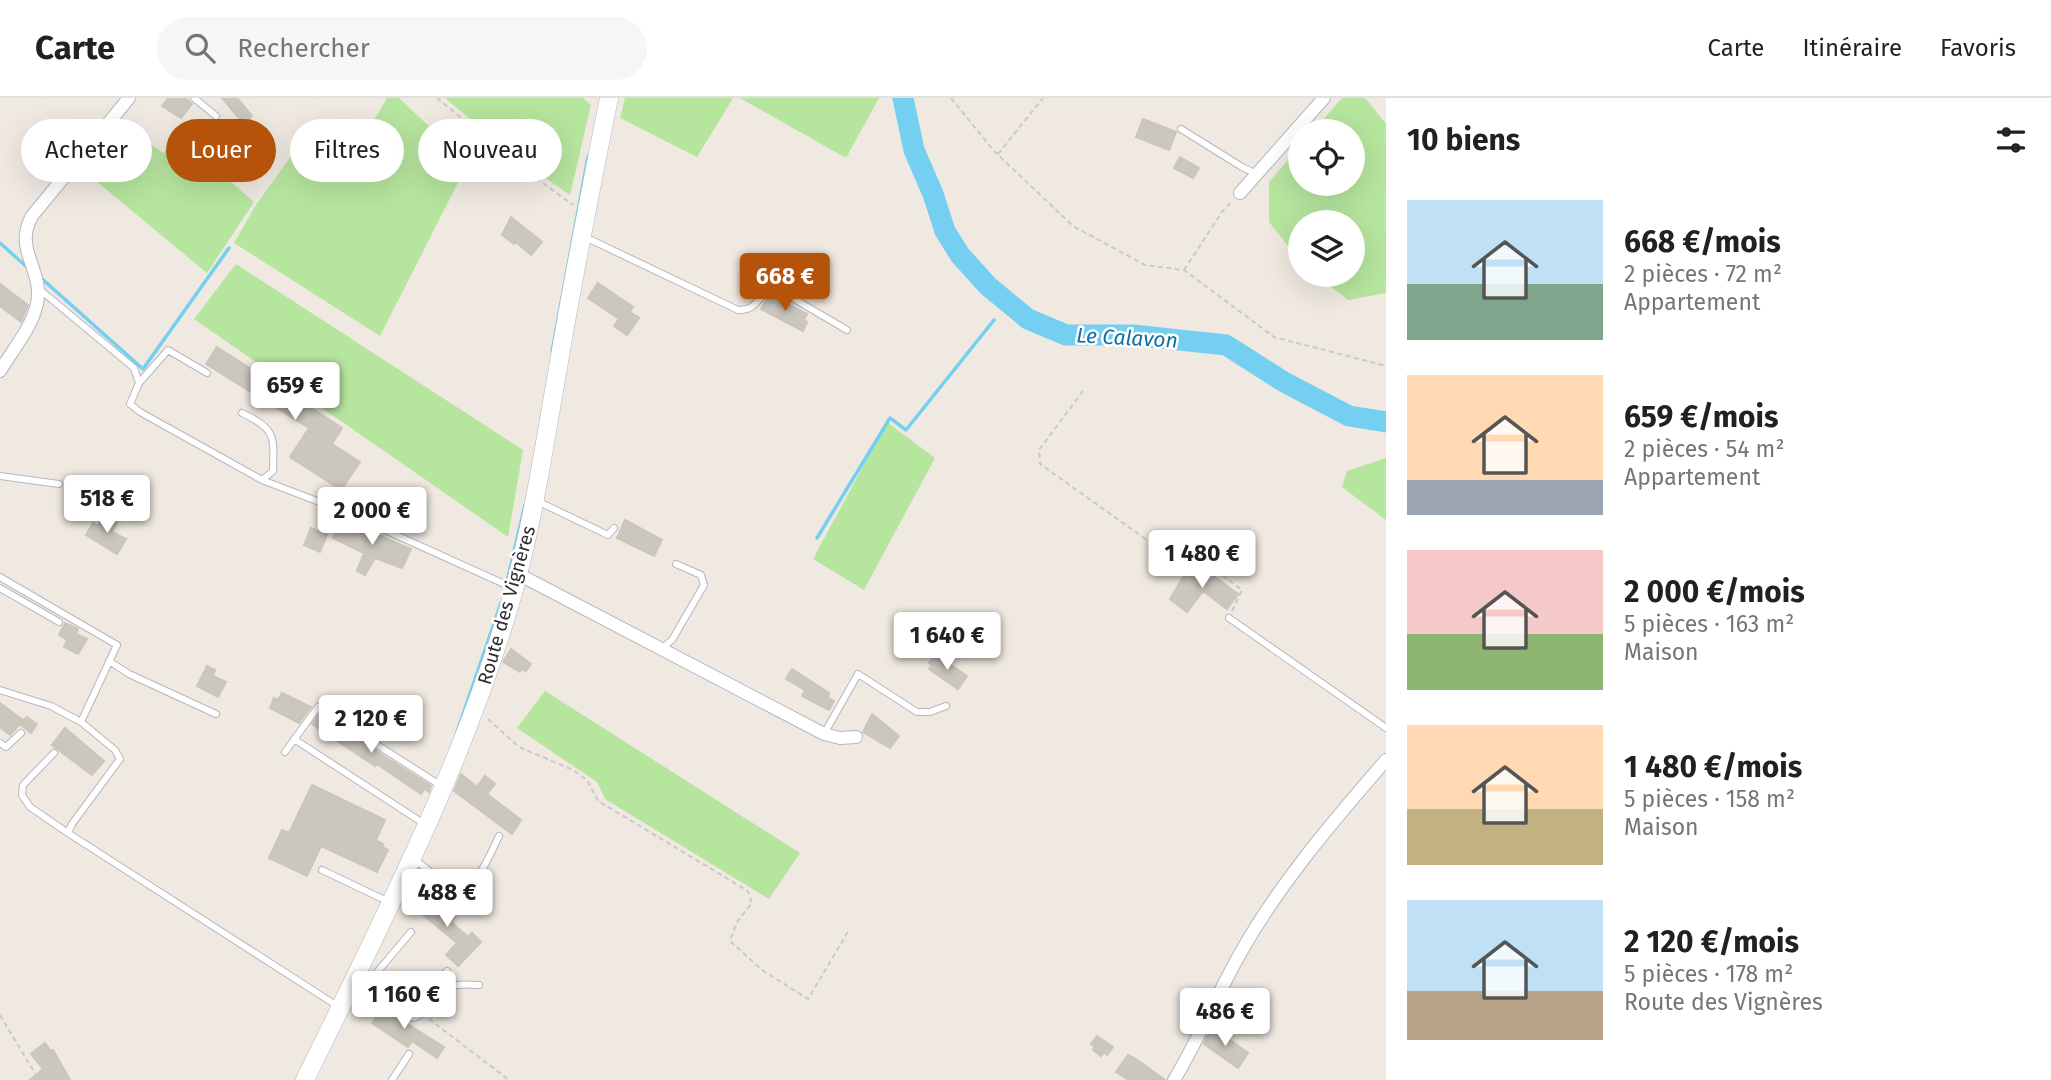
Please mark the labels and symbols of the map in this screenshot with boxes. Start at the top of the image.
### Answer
pin: 668 € [736,254,834,313]
water label: Le Calavon [1076,322,1178,354]
pin: 659 € [246,362,344,422]
pin: 518 € [58,476,156,535]
pin: 2 000 € [307,488,437,547]
street label: Route des Vignères [473,523,540,687]
pin: 1 480 € [1137,531,1267,590]
pin: 1 640 € [882,612,1012,672]
pin: 2 120 € [306,696,436,755]
pin: 488 € [398,870,496,929]
pin: 1 160 € [339,972,469,1031]
pin: 486 € [1176,988,1274,1048]

